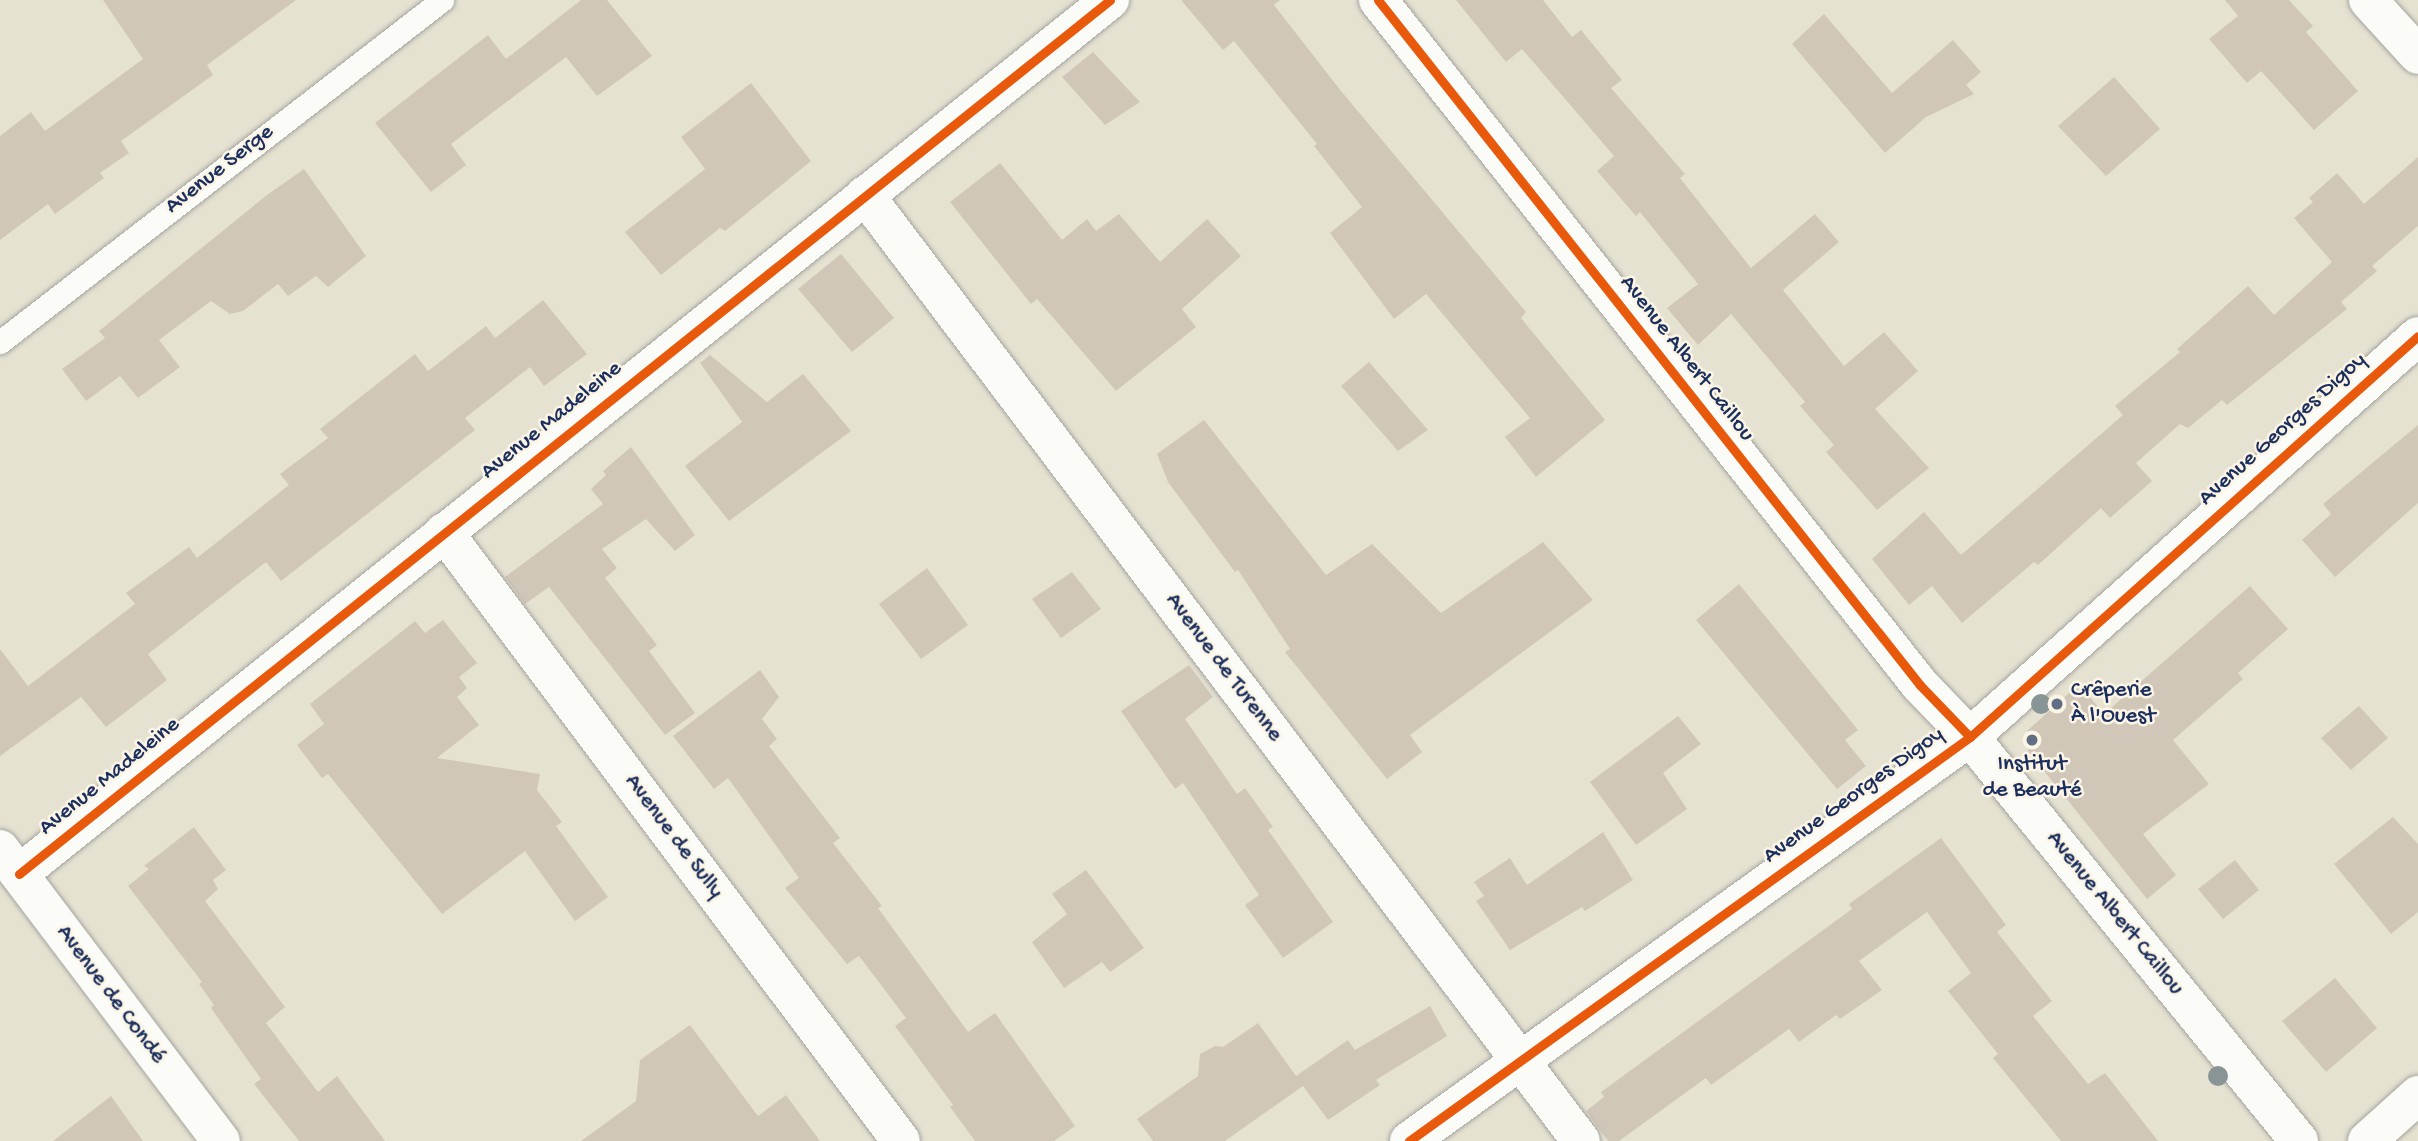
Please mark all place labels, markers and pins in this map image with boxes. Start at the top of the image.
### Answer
place label: Crêperie À l'Ouest [2071,677,2155,731]
marker: Crêperie À l'Ouest [2049,696,2065,712]
marker: Institut de Beauté [2024,732,2040,748]
place label: Institut de Beauté [1982,751,2082,805]

